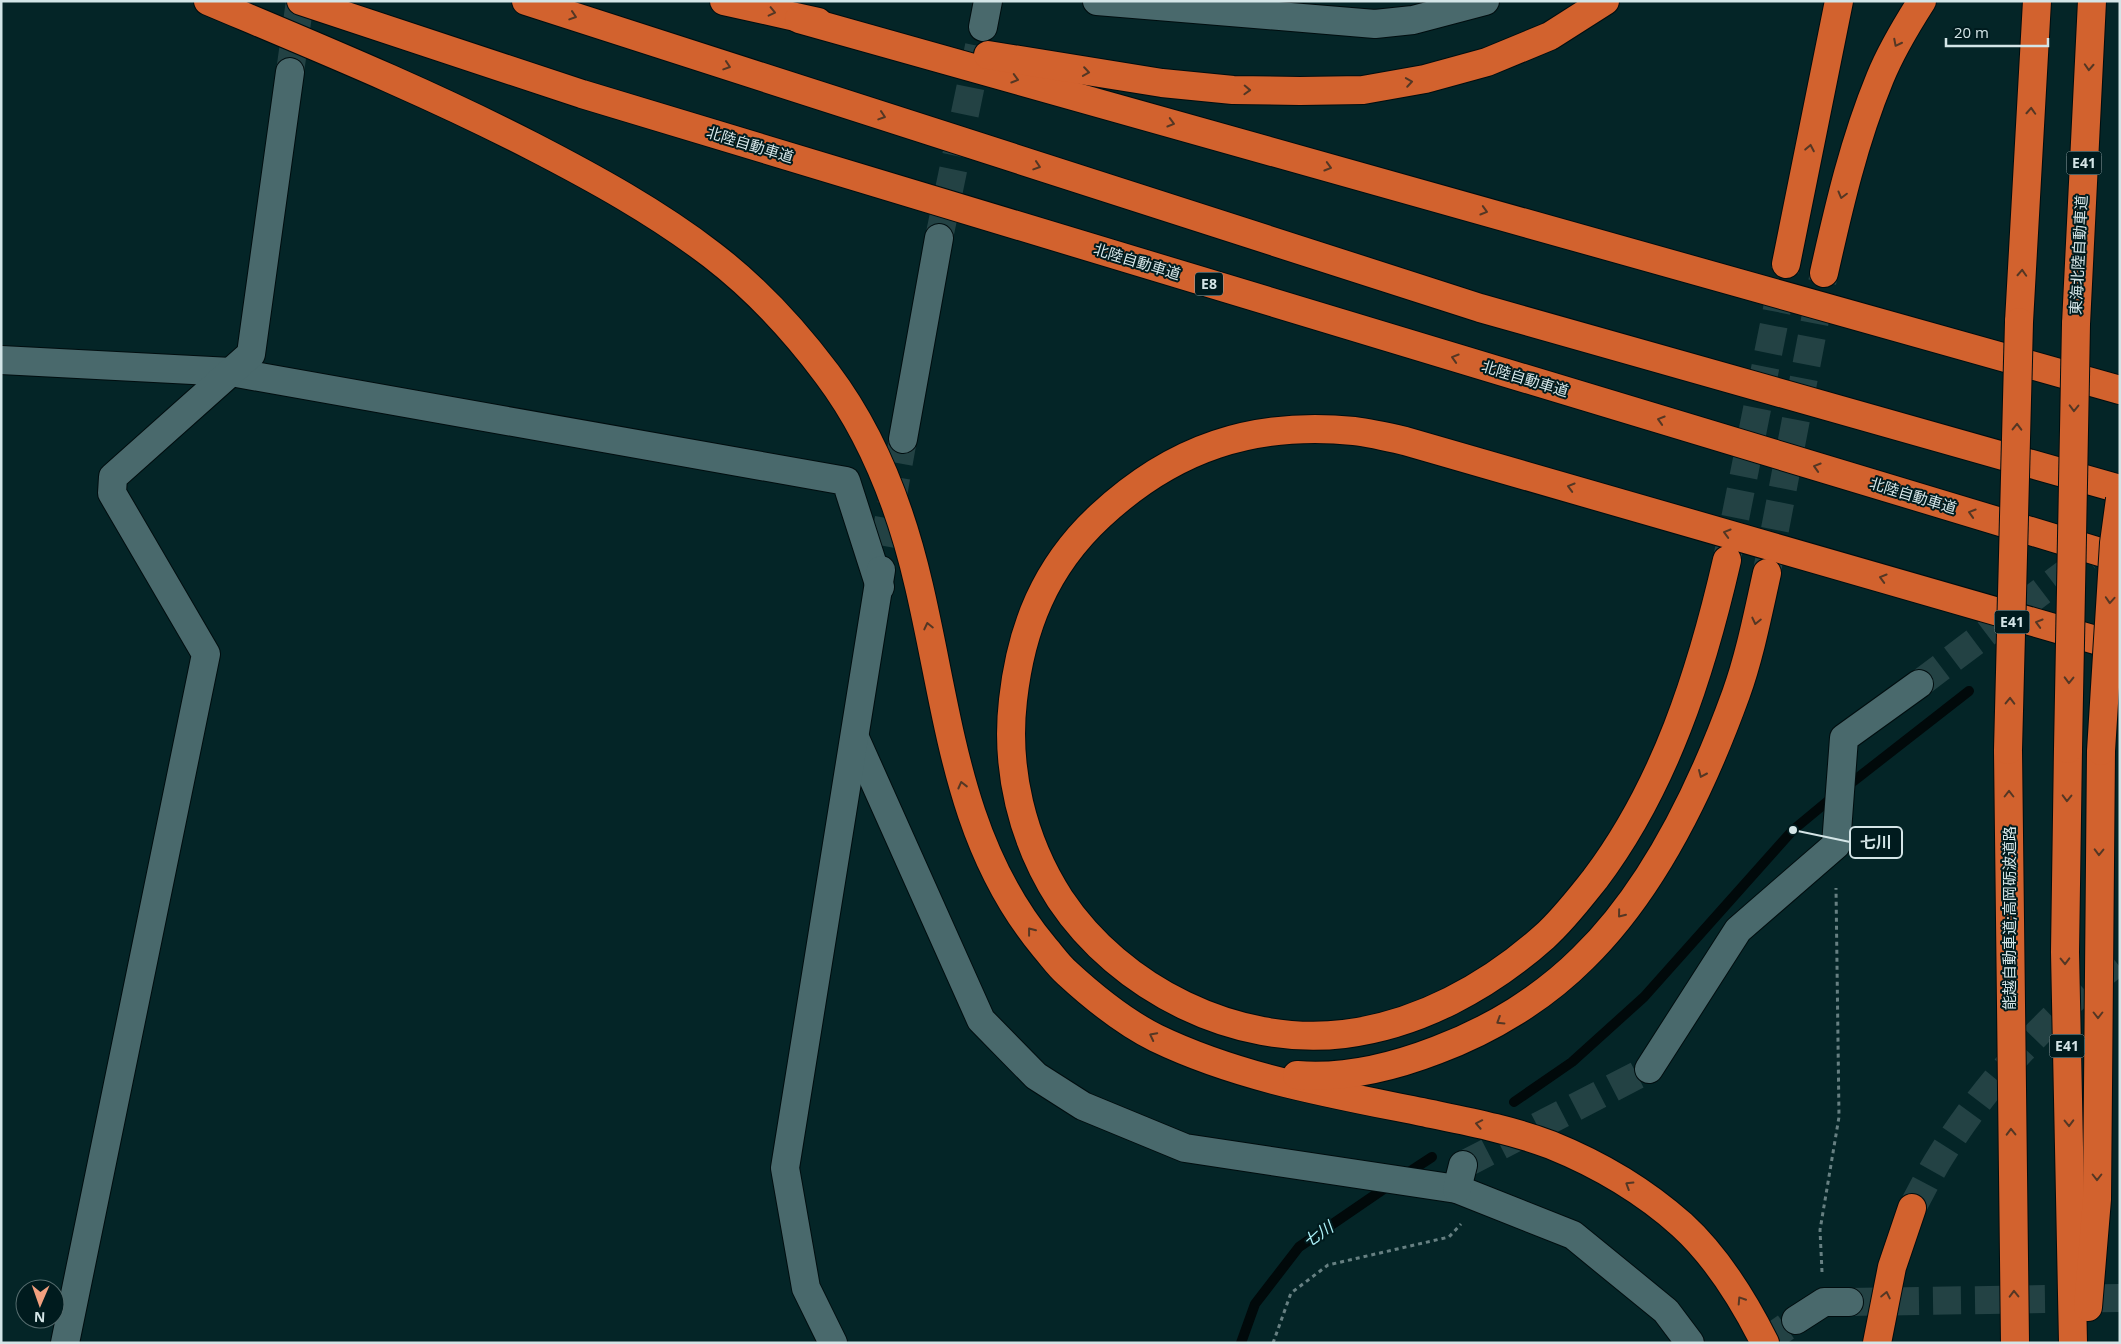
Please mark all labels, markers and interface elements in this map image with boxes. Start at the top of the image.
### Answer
one-way arrow [767,6,776,17]
one-way arrow [568,11,576,21]
scale bar [1946,15,2048,47]
text: 20 m [1954,22,1989,42]
one-way arrow [1893,38,1903,47]
one-way arrow [723,61,731,71]
one-way arrow [2083,64,2094,72]
one-way arrow [1082,66,1090,77]
one-way arrow [1011,73,1019,84]
one-way arrow [1406,77,1414,88]
one-way arrow [1244,85,1252,95]
one-way arrow [2025,107,2036,115]
one-way arrow [877,110,886,120]
one-way arrow [1167,117,1175,127]
street label: 北陸自動車道 [704,121,796,167]
one-way arrow [1804,144,1814,152]
road number: E41 [2066,152,2102,174]
one-way arrow [1032,160,1040,170]
one-way arrow [1323,161,1331,171]
one-way arrow [1837,191,1847,199]
street label: 東海北陸自動車道 [2065,194,2091,315]
one-way arrow [1480,205,1488,215]
street label: 北陸自動車道 [1091,238,1183,284]
one-way arrow [2016,269,2027,277]
road number: E8 [1195,272,1223,296]
one-way arrow [1452,354,1460,364]
street label: 北陸自動車道 [1479,355,1571,401]
one-way arrow [2069,404,2079,412]
one-way arrow [1658,416,1666,426]
one-way arrow [2012,423,2022,431]
one-way arrow [1813,462,1821,472]
street label: 北陸自動車道 [1867,472,1959,518]
one-way arrow [1568,483,1576,493]
one-way arrow [1969,509,1977,519]
one-way arrow [1724,528,1732,538]
one-way arrow [1880,574,1888,584]
one-way arrow [2105,596,2116,604]
road number: E41 [1994,610,2030,634]
one-way arrow [1751,616,1762,625]
one-way arrow [2036,619,2044,629]
one-way arrow [923,621,934,630]
one-way arrow [2064,676,2074,684]
one-way arrow [2005,697,2015,704]
one-way arrow [1698,769,1709,778]
one-way arrow [957,780,968,789]
one-way arrow [2004,790,2014,798]
one-way arrow [2062,794,2072,802]
street label: 能越自動車道;高岡砺波道路 [1999,826,2019,1010]
callout: 七川 [1850,827,1902,858]
text: 七川 [1860,831,1892,853]
one-way arrow [2094,849,2104,857]
one-way arrow [1619,908,1627,917]
one-way arrow [1028,928,1036,937]
one-way arrow [2060,957,2071,965]
one-way arrow [2093,1012,2103,1019]
one-way arrow [1496,1014,1505,1024]
one-way arrow [1149,1032,1158,1042]
road number: E41 [2050,1034,2084,1058]
one-way arrow [1475,1119,1484,1130]
one-way arrow [2064,1120,2074,1127]
one-way arrow [2006,1127,2016,1135]
one-way arrow [2092,1174,2102,1182]
one-way arrow [1625,1182,1634,1192]
water label: 七川 [1299,1215,1339,1252]
north arrow [15,1279,65,1329]
one-way arrow [1880,1290,1891,1299]
one-way arrow [2009,1290,2019,1298]
one-way arrow [1737,1297,1747,1306]
text: N [34,1308,46,1327]

